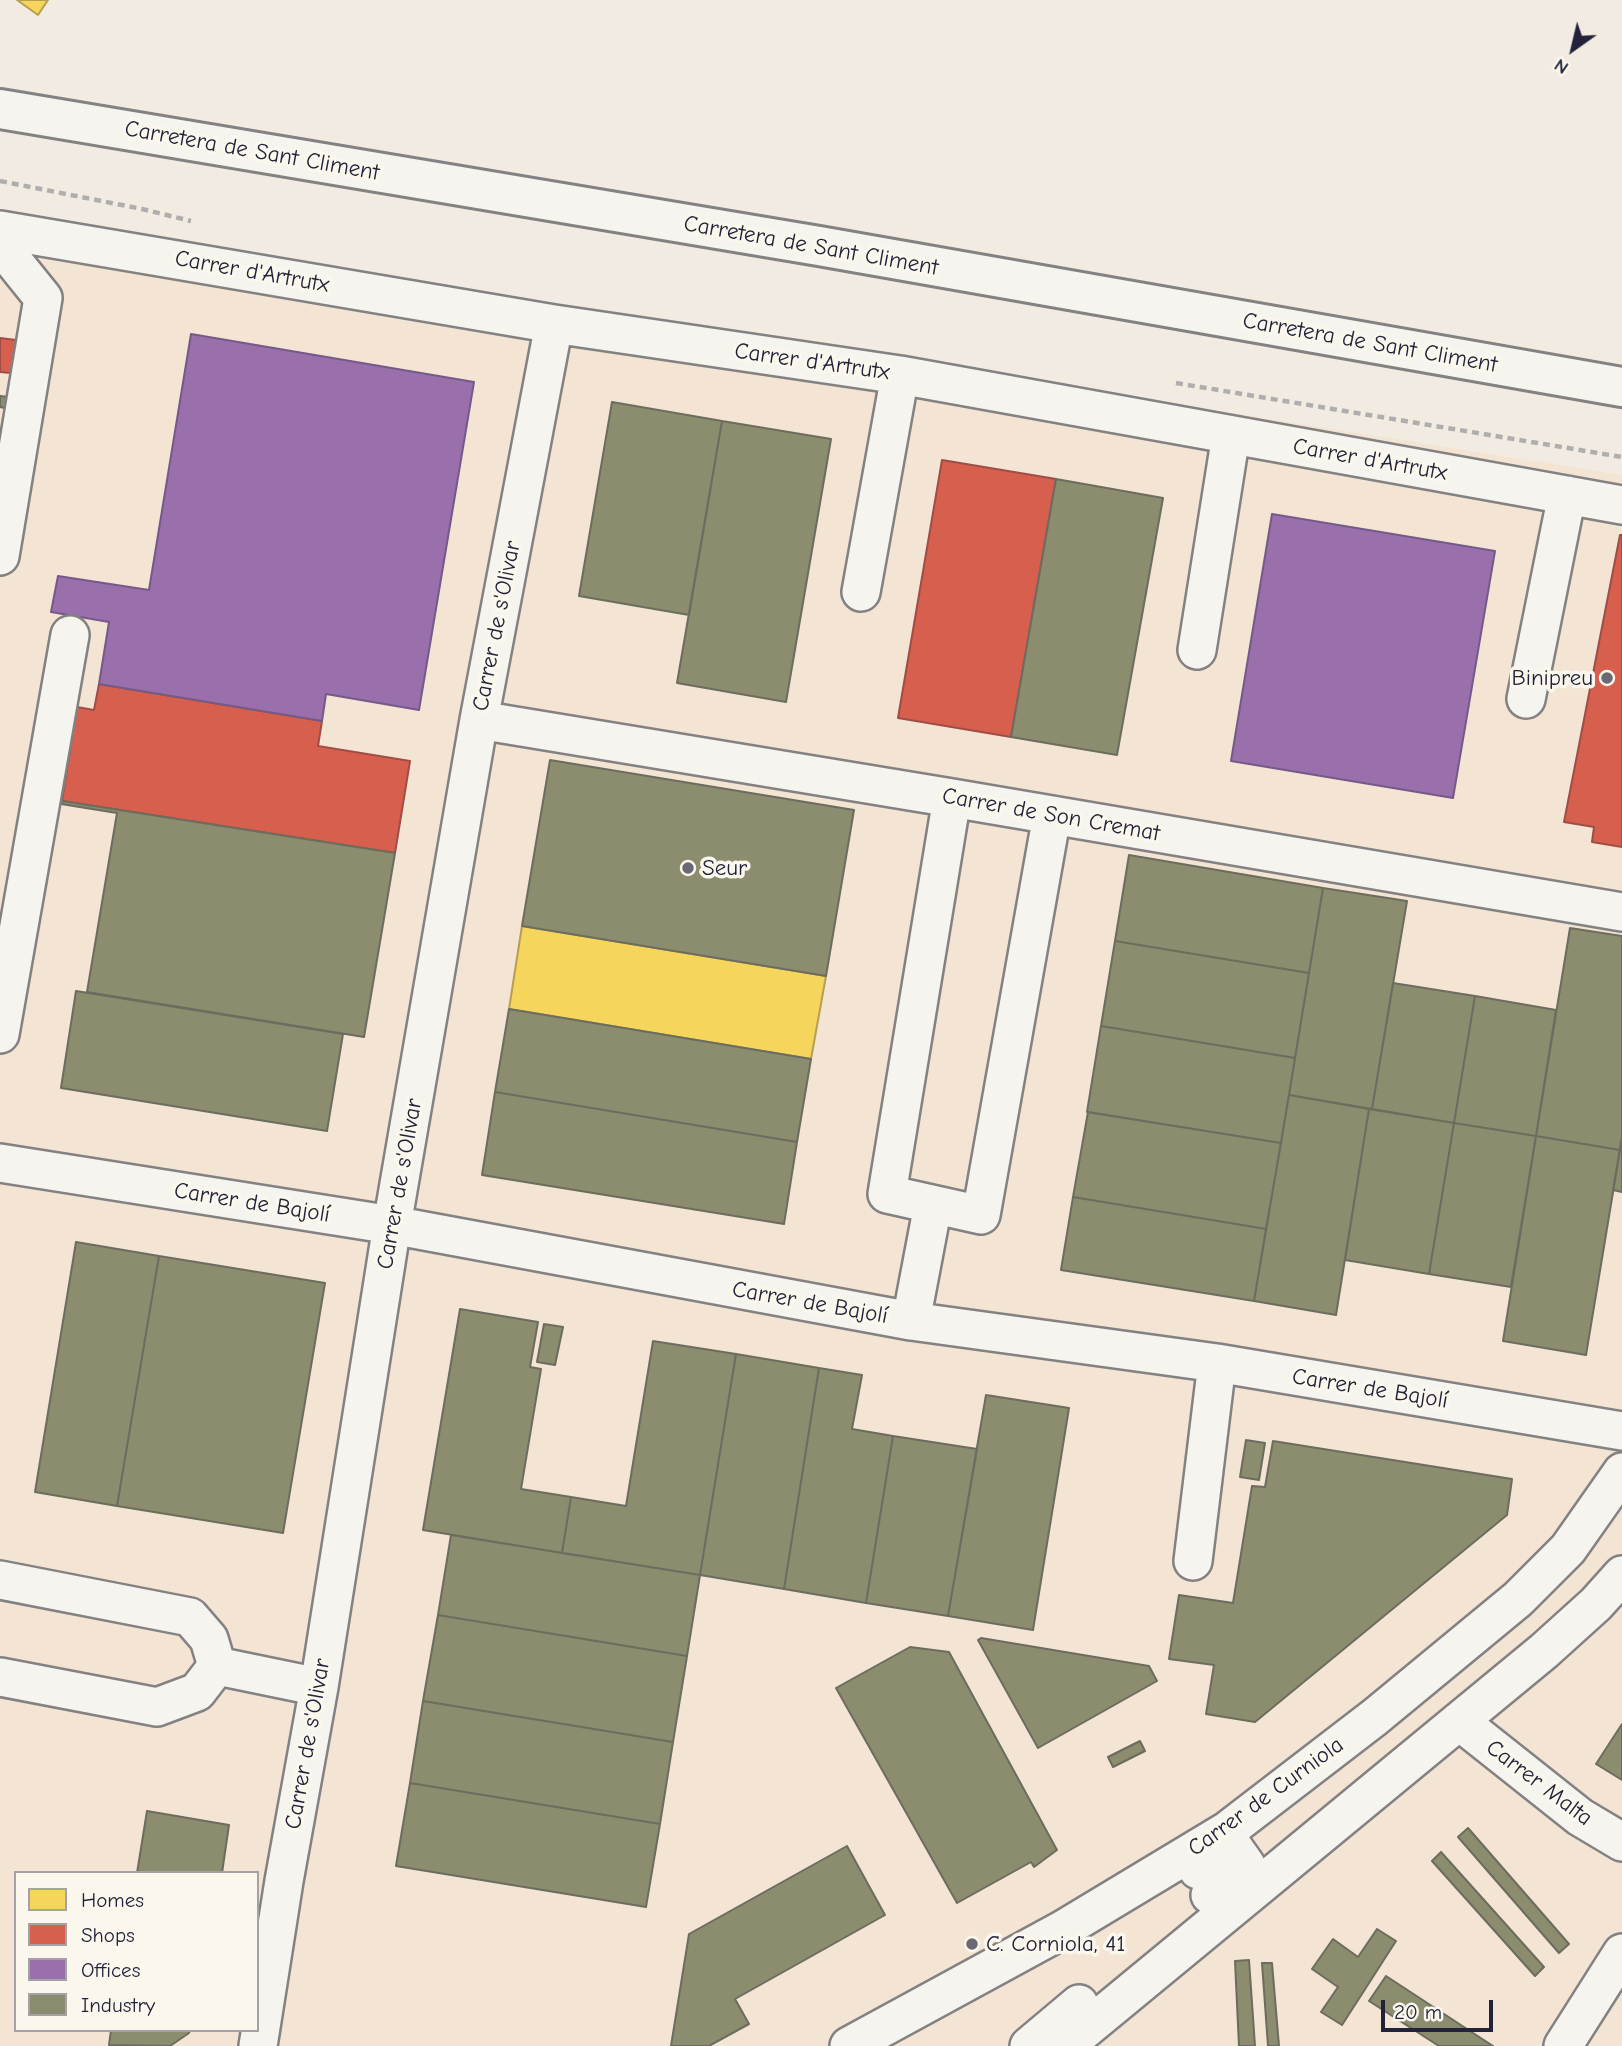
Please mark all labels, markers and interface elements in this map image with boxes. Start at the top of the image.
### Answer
north arrow [1538,14,1608,84]
text: N [1550,54,1573,79]
street label: Carretera de Sant Climent [122,115,382,187]
street label: Carretera de Sant Climent [681,210,941,282]
street label: Carrer d'Artrutx [173,245,331,299]
street label: Carretera de Sant Climent [1240,307,1500,379]
street label: Carrer d'Artrutx [733,337,891,387]
street label: Carrer d'Artrutx [1291,433,1449,487]
street label: Carrer de s'Olivar [467,539,527,713]
place label: Binipreu [1511,664,1593,692]
marker: Binipreu [1599,670,1615,686]
street label: Carrer de Son Cremat [940,782,1162,848]
place label: Seur [702,854,747,882]
marker: Seur [680,860,696,876]
street label: Carrer de s'Olivar [371,1097,429,1271]
street label: Carrer de Bajolí [172,1177,332,1229]
street label: Carrer de Bajolí [730,1276,890,1330]
street label: Carrer de Bajolí [1290,1363,1450,1415]
street label: Carrer de s'Olivar [279,1657,337,1831]
street label: Carrer de Curniola [1183,1731,1349,1863]
street label: Carrer Malta [1480,1734,1598,1832]
legend [14,1871,259,2032]
text: Homes [81,1888,144,1912]
text: Shops [81,1923,135,1947]
place label: C. Corniola, 41 [986,1930,1125,1958]
marker: C. Corniola, 41 [964,1936,980,1952]
text: Offices [81,1958,140,1982]
scale bar [1384,1986,1496,2030]
text: Industry [81,1993,155,2017]
text: 20 m [1394,2000,1442,2024]

